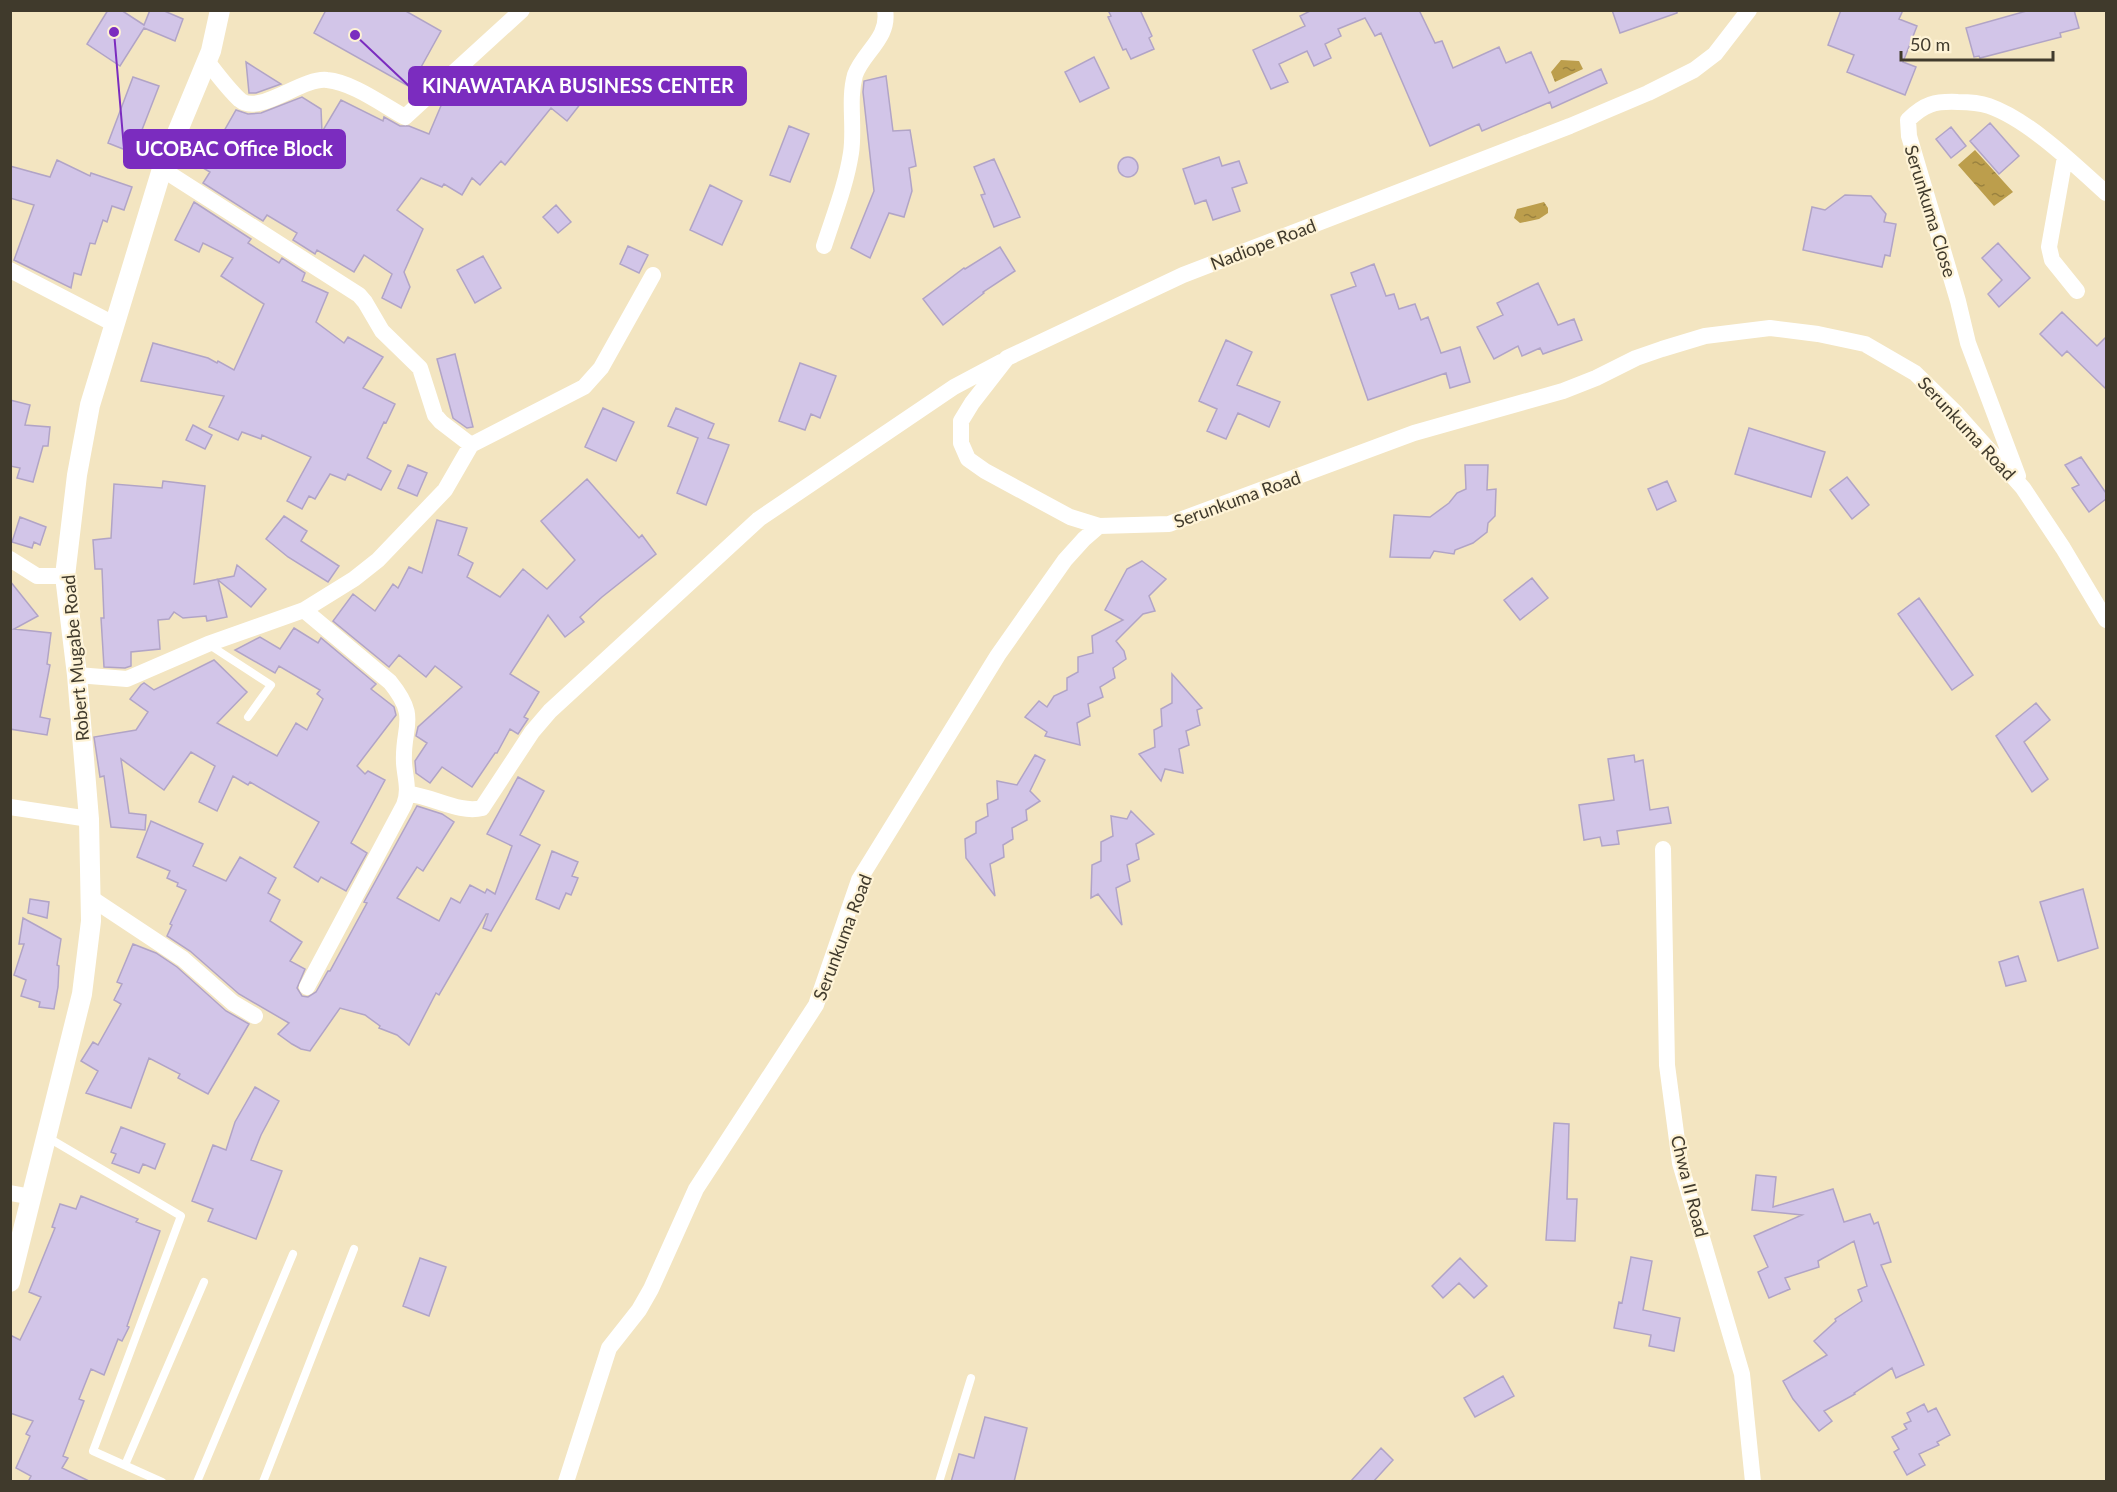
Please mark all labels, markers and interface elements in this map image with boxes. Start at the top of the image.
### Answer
scale bar [1901,24,2052,62]
text: 50 m [1910,33,1950,55]
callout: KINAWATAKA BUSINESS CENTER [409,67,746,105]
text: KINAWATAKA BUSINESS CENTER [422,73,734,97]
callout: UCOBAC Office Block [124,130,345,168]
text: UCOBAC Office Block [135,136,333,160]
street label: Serunkuma Close [1900,142,1962,280]
street label: Nadiope Road [1207,214,1319,274]
street label: Serunkuma Road [1913,372,2021,484]
street label: Serunkuma Road [1171,466,1303,532]
street label: Robert Mugabe Road [57,574,93,742]
street label: Serunkuma Road [808,871,876,1003]
street label: Chwa II Road [1667,1133,1713,1239]

